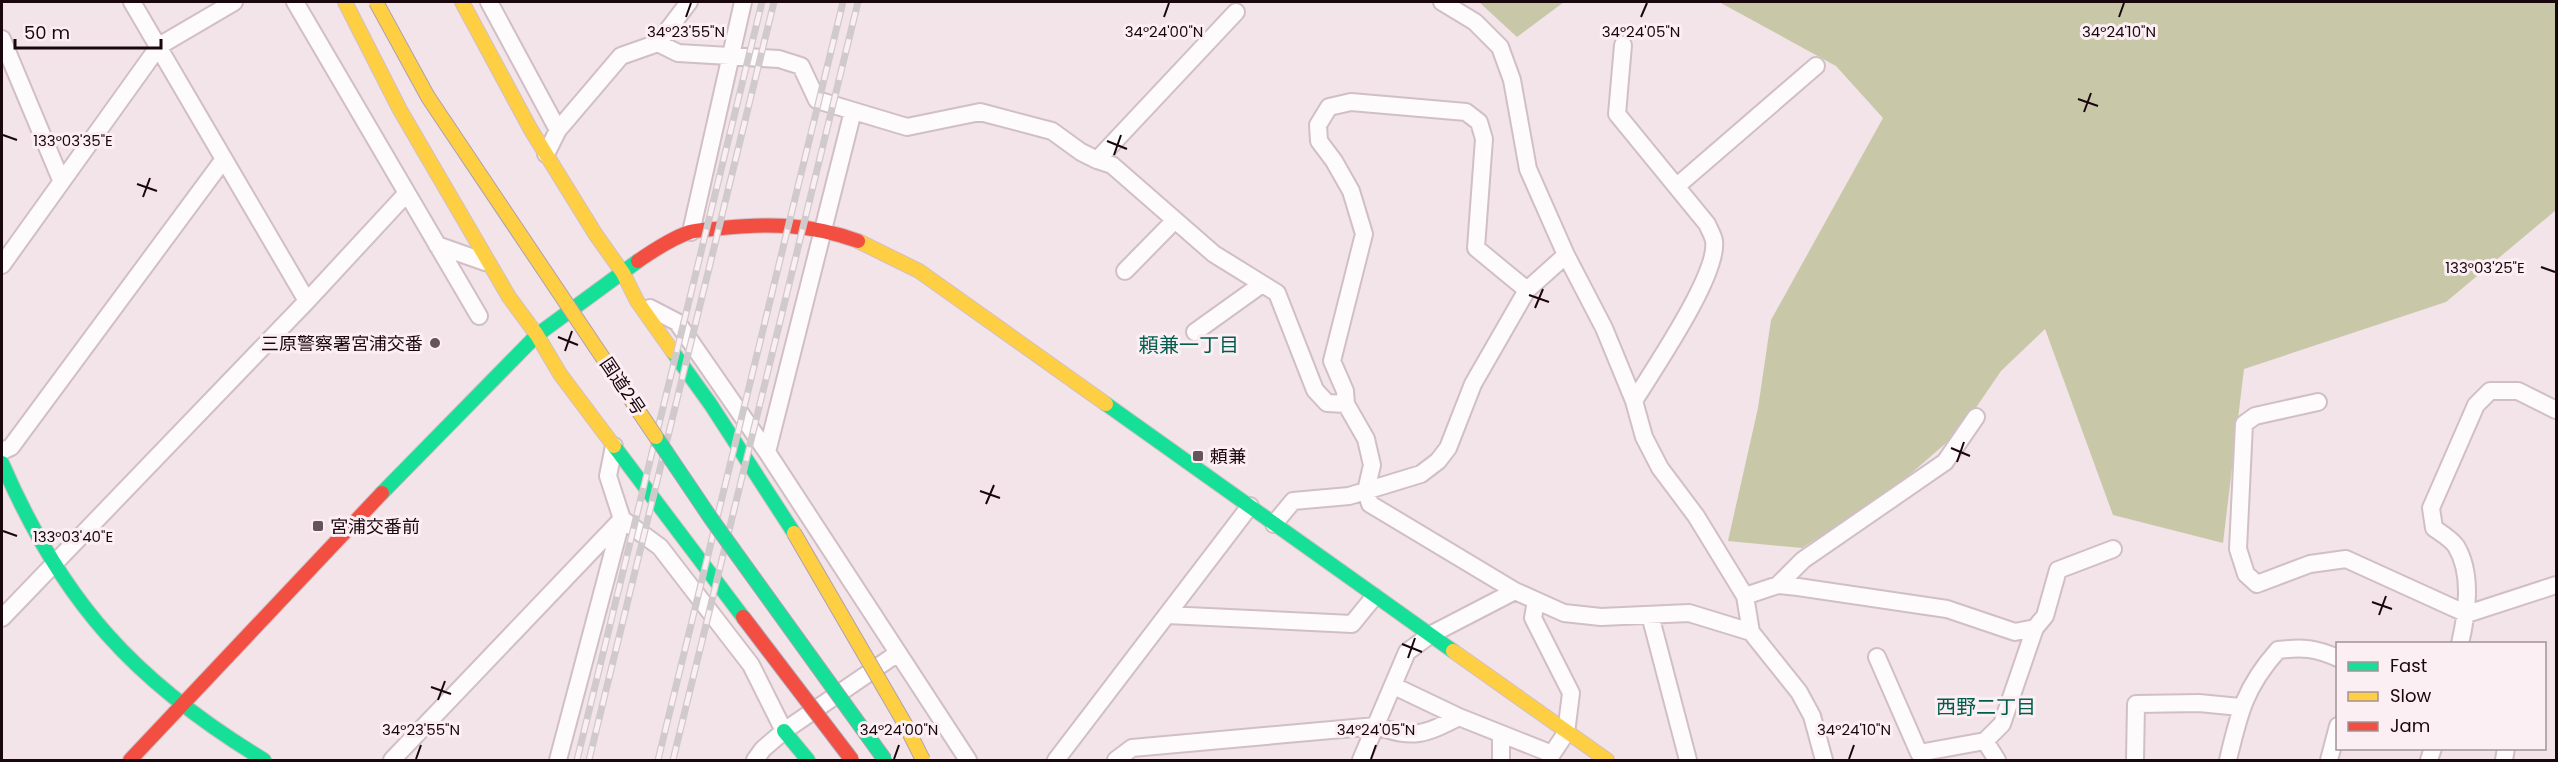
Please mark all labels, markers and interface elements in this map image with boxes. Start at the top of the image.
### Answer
scale bar [15,12,160,50]
text: 50 m [24,20,70,45]
text: 34°23'55"N [647,21,725,42]
text: 34°24'00"N [1125,21,1203,42]
text: 34°24'05"N [1602,21,1680,42]
text: 34°24'10"N [2082,21,2156,42]
text: 133°03'35"E [33,130,113,151]
text: 133°03'25"E [2445,257,2525,278]
place label: 三原警察署宮浦交番 [261,331,423,356]
district label: 頼兼一丁目 [1139,331,1239,359]
marker: 三原警察署宮浦交番 [428,336,442,350]
street label: 国道2号 [595,352,651,420]
place label: 頼兼 [1210,444,1246,469]
marker: 頼兼 [1191,449,1205,463]
place label: 宮浦交番前 [330,514,420,539]
marker: 宮浦交番前 [311,519,325,533]
text: 133°03'40"E [33,526,113,547]
legend [2336,642,2546,750]
text: Fast [2390,653,2427,678]
text: Slow [2390,683,2432,708]
district label: 西野二丁目 [1936,693,2036,721]
text: Jam [2390,713,2430,738]
text: 34°23'55"N [382,719,460,740]
text: 34°24'00"N [860,719,938,740]
text: 34°24'05"N [1337,719,1415,740]
text: 34°24'10"N [1817,719,1891,740]

